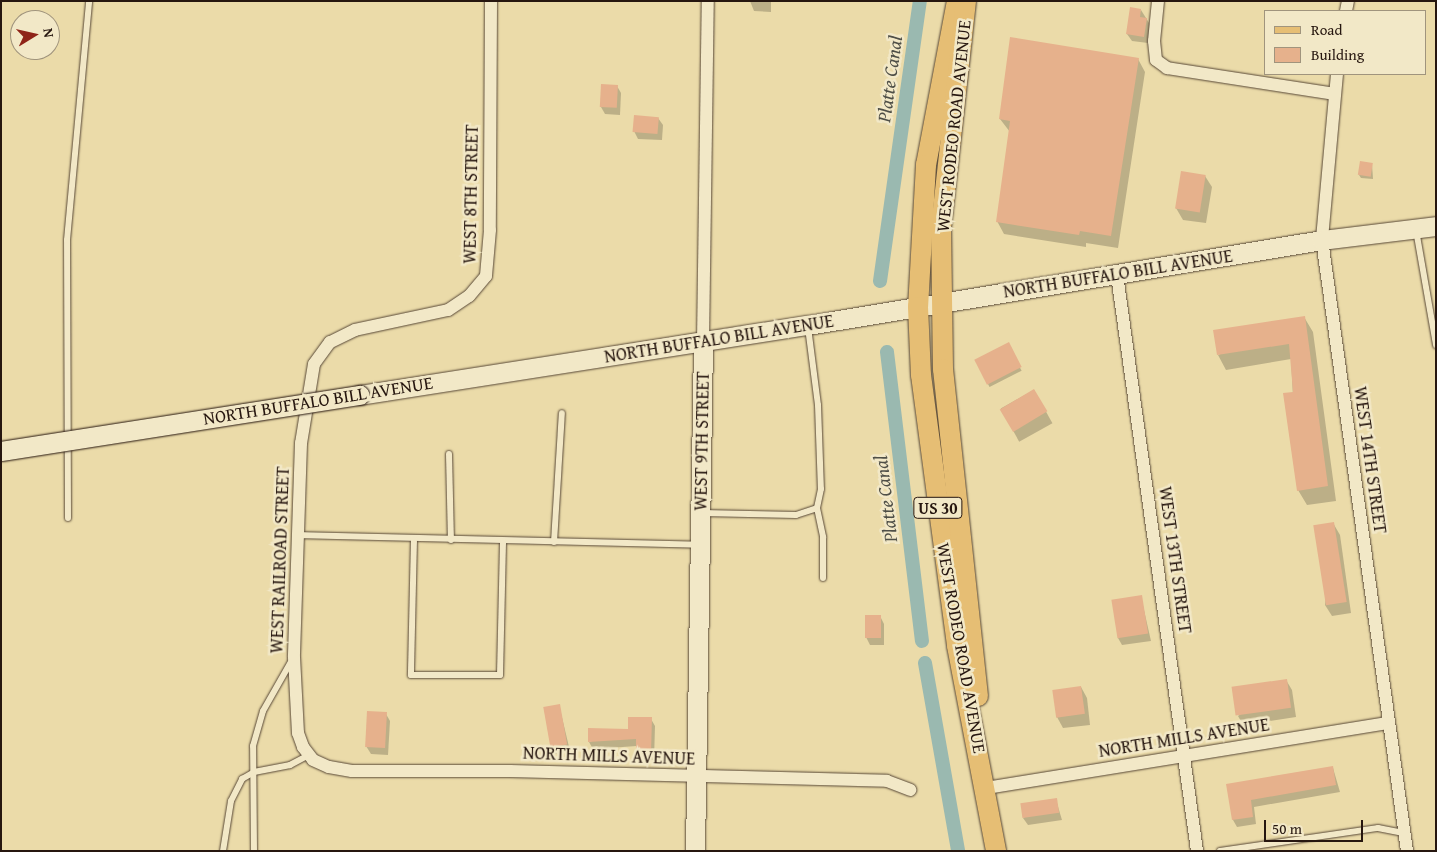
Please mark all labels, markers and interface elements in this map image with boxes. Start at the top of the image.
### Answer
north arrow [10,10,60,60]
legend [1264,10,1427,75]
street label: WEST RODEO ROAD AVENUE [932,19,976,233]
text: Road [1311,19,1342,40]
text: N [38,27,59,39]
water label: Platte Canal [873,34,907,124]
text: Building [1311,44,1364,65]
street label: WEST 8TH STREET [459,124,483,264]
street label: NORTH BUFFALO BILL AVENUE [1002,245,1234,303]
street label: NORTH BUFFALO BILL AVENUE [603,310,835,368]
street label: WEST 9TH STREET [690,371,714,511]
street label: NORTH BUFFALO BILL AVENUE [202,372,434,430]
street label: WEST 14TH STREET [1349,385,1391,535]
water label: Platte Canal [869,454,903,544]
street label: WEST RAILROAD STREET [266,466,294,654]
street label: WEST 13TH STREET [1154,485,1196,635]
road number: US 30 [913,494,963,522]
street label: WEST RODEO ROAD AVENUE [932,541,990,755]
street label: NORTH MILLS AVENUE [1097,714,1271,762]
street label: NORTH MILLS AVENUE [522,742,696,770]
scale bar [1267,810,1366,842]
text: 50 m [1272,818,1302,839]

